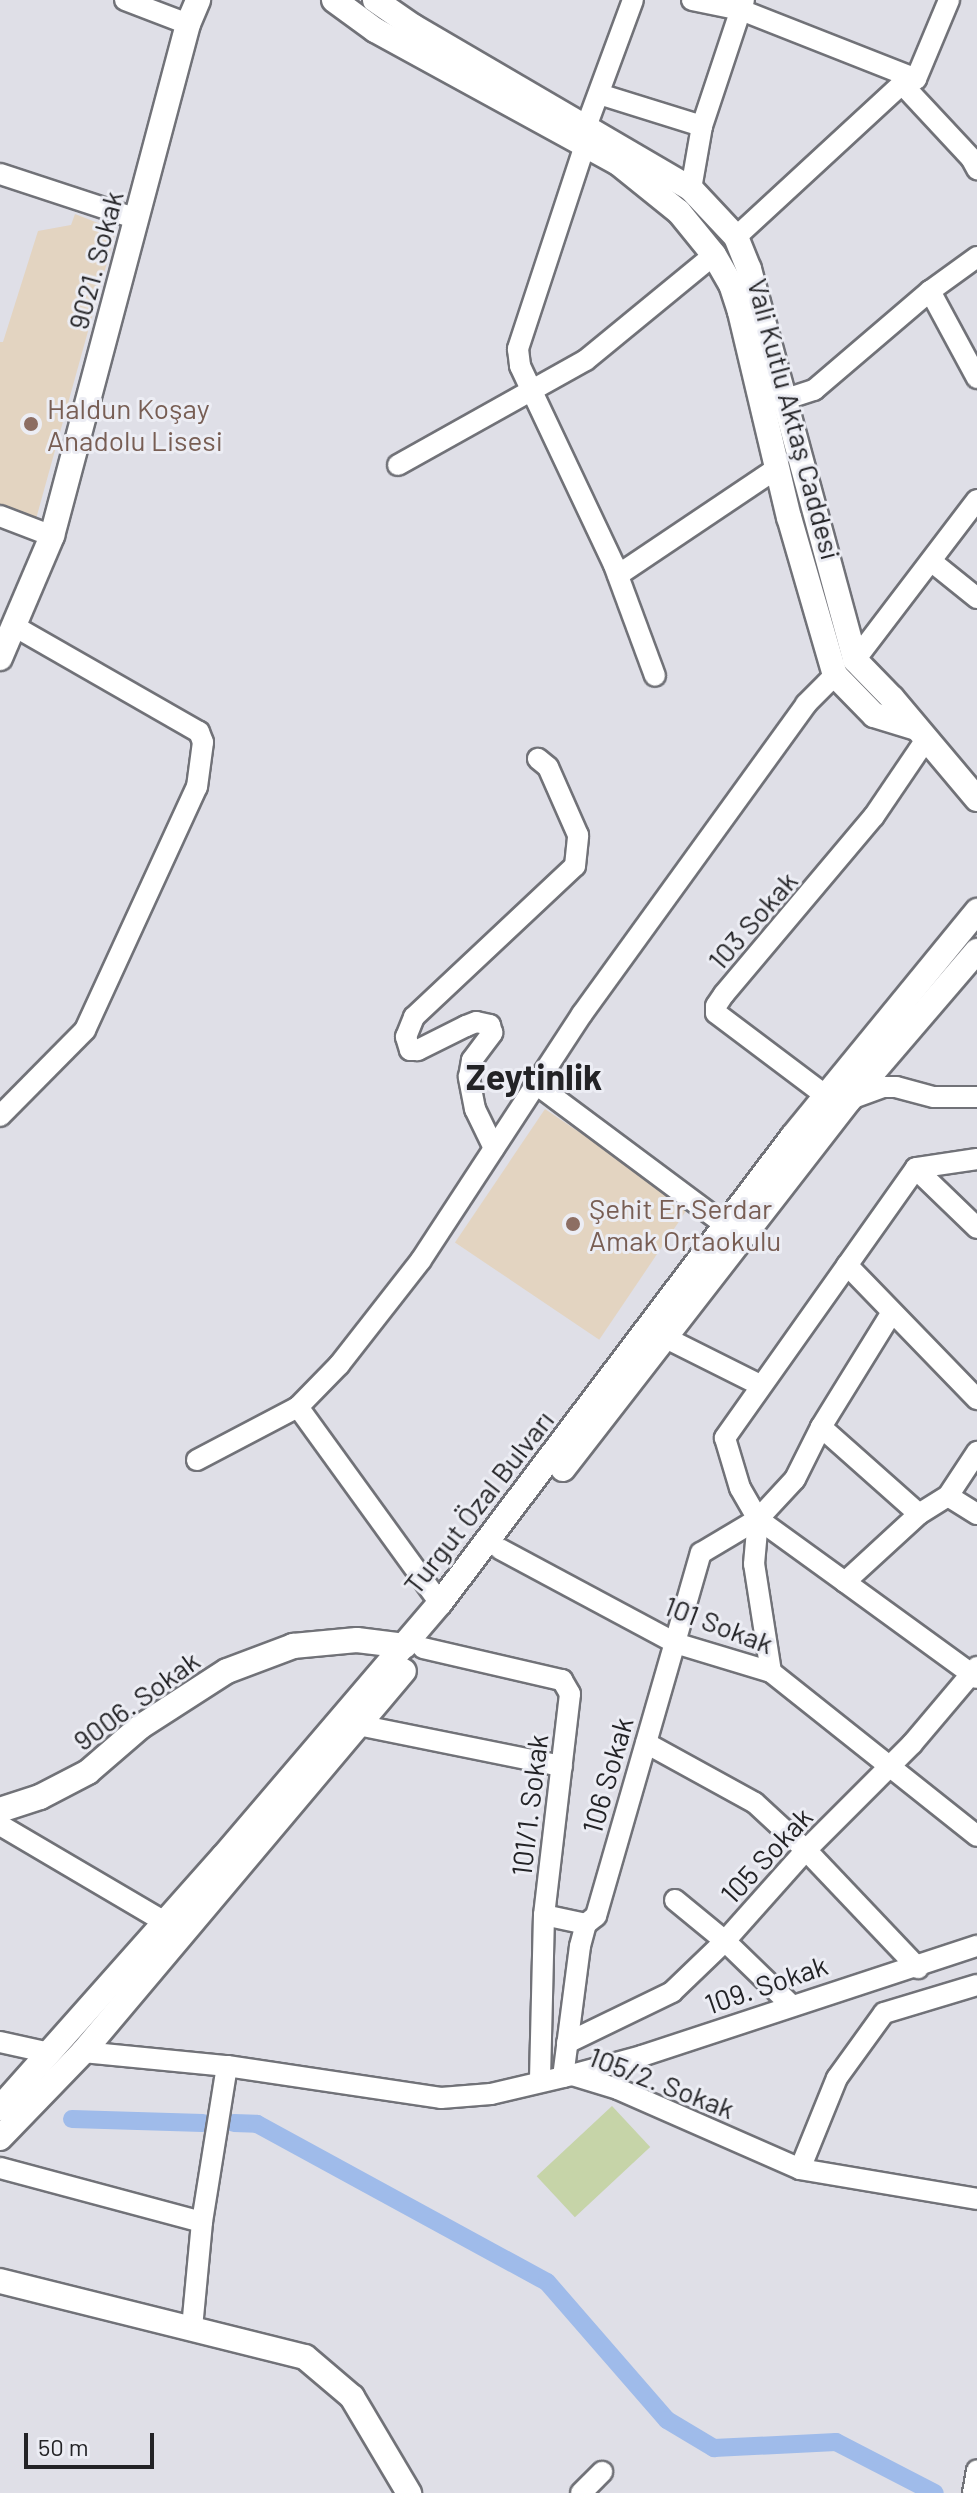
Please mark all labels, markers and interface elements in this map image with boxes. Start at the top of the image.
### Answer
street label: 9021. Sokak [60,187,130,333]
street label: Vali Kutlu Aktaş Caddesi [741,275,849,563]
place label: Haldun Koşay Anadolu Lisesi [47,391,223,457]
marker: Haldun Koşay Anadolu Lisesi [22,415,40,433]
street label: 103 Sokak [700,864,804,976]
district label: Zeytinlik [466,1054,602,1098]
place label: Şehit Er Serdar Amak Ortaokulu [589,1191,781,1257]
marker: Şehit Er Serdar Amak Ortaokulu [564,1215,582,1233]
street label: Turgut Özal Bulvarı [396,1404,560,1600]
street label: 101 Sokak [660,1588,778,1660]
street label: 9006. Sokak [66,1643,206,1757]
street label: 106 Sokak [574,1713,640,1837]
street label: 101/1. Sokak [504,1732,554,1878]
street label: 105 Sokak [713,1800,819,1910]
street label: 109. Sokak [700,1947,832,2021]
street label: 105/2. Sokak [584,2039,740,2125]
scale bar [28,2417,158,2467]
text: 50 m [38,2432,89,2461]

